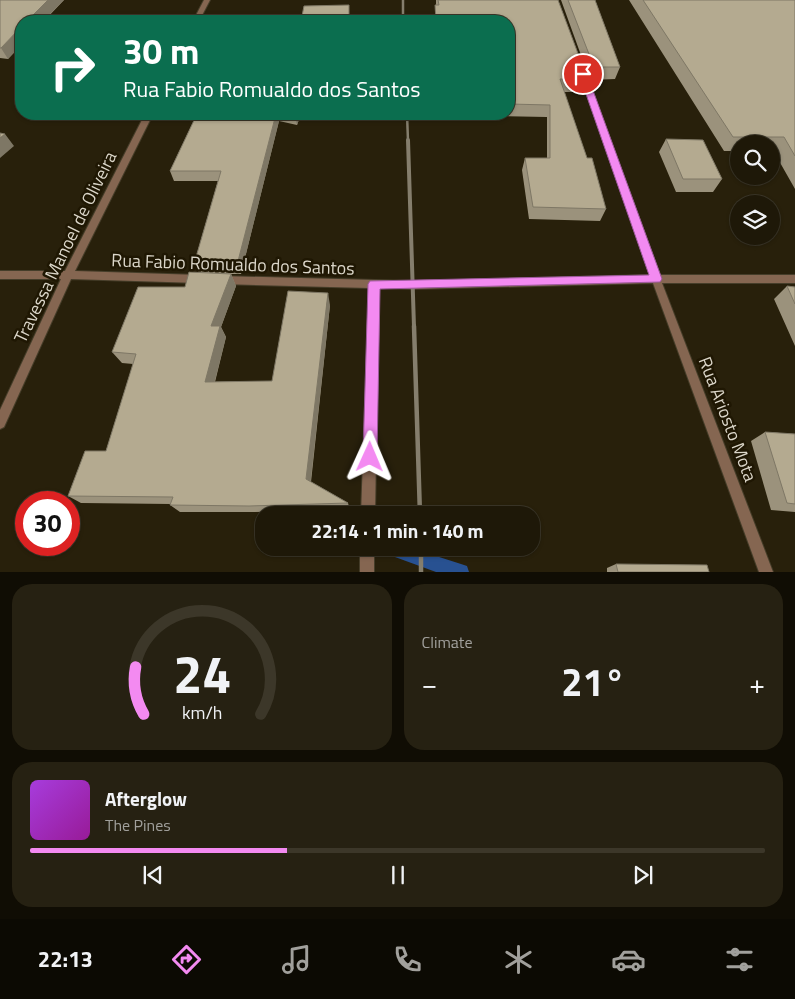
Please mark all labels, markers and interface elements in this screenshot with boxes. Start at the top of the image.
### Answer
text: 30 m [123,24,199,78]
icon: right [40,35,105,100]
pin [562,53,604,95]
icon: arrive [569,60,597,88]
text: Rua Fabio Romualdo dos Santos [123,72,421,106]
map controls [730,135,780,245]
button: search [730,135,780,185]
street label: Travessa Manoel de Oliveira [7,147,123,347]
button: layers [730,195,780,245]
street label: Rua Fabio Romualdo dos Santos [111,246,355,282]
street label: Rua Ariosto Mota [692,353,764,485]
position arrow [343,430,395,482]
speed limit sign: 30 [15,491,80,556]
text: 22:14 · 1 min · 140 m [311,516,484,545]
text: Climate [422,630,473,654]
text: 24 [173,634,231,713]
text: 21° [561,653,625,711]
text: − [422,662,437,705]
text: + [749,662,765,705]
text: km/h [182,699,222,726]
text: Afterglow [105,784,187,813]
text: The Pines [105,813,171,837]
icon: previous [139,861,167,889]
icon: pause [384,861,412,889]
icon: next [629,861,657,889]
text: 22:13 [38,942,93,976]
icon: directions [169,942,204,977]
icon: music [279,942,314,977]
icon: phone [390,942,425,977]
icon: climate [501,942,536,977]
icon: car [611,942,646,977]
icon: filters [722,942,757,977]

